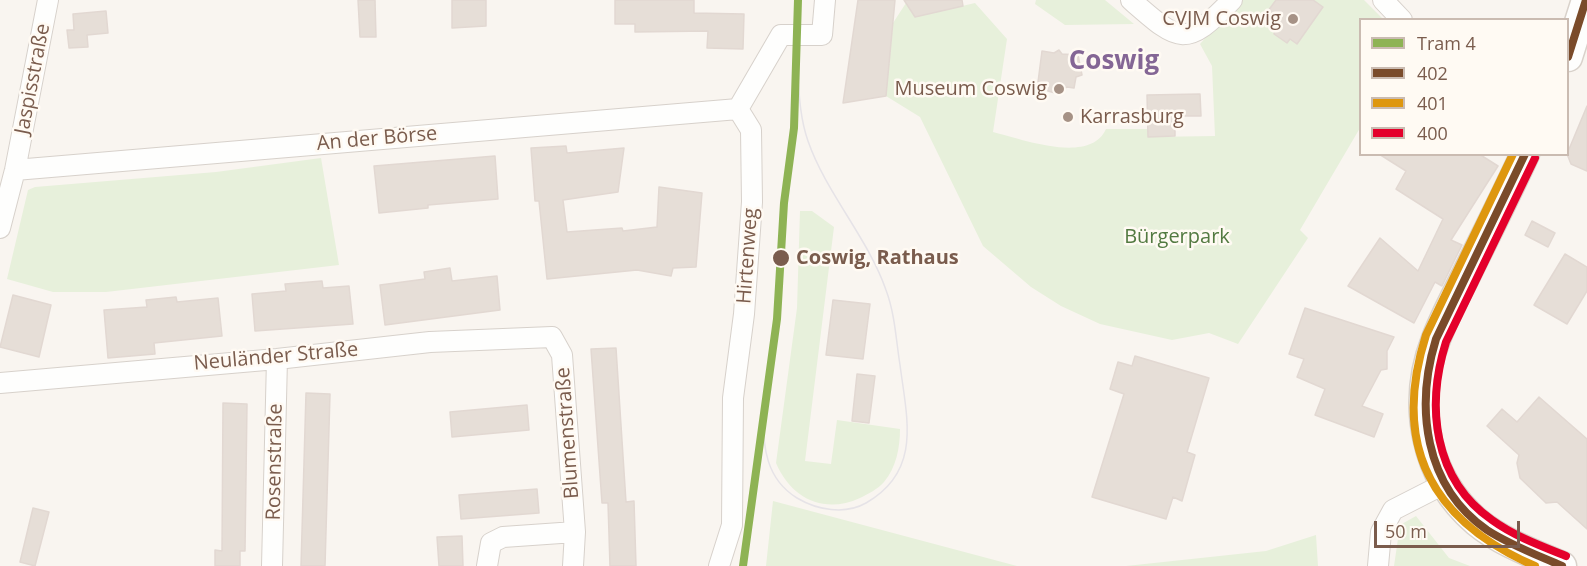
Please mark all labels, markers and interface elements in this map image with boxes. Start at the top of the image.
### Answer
place label: CVJM Coswig [1162,7,1281,31]
marker: CVJM Coswig [1286,12,1300,26]
legend [1359,18,1569,156]
street label: Jaspisstraße [10,22,56,136]
text: Tram 4 [1417,31,1476,55]
district label: Coswig [1069,46,1159,78]
text: 402 [1417,61,1448,85]
place label: Museum Coswig [894,77,1047,101]
marker: Museum Coswig [1052,82,1066,96]
text: 401 [1417,91,1448,115]
place label: Karrasburg [1080,105,1184,129]
marker: Karrasburg [1061,110,1075,124]
text: 400 [1417,121,1448,145]
street label: An der Börse [316,122,438,156]
street label: Hirtenweg [733,207,763,305]
park label: Bürgerpark [1124,225,1230,249]
place label: Coswig, Rathaus [796,246,959,270]
marker: Coswig, Rathaus [771,248,791,268]
street label: Neuländer Straße [193,338,359,376]
street label: Blumenstraße [551,366,585,500]
street label: Rosenstraße [262,403,288,521]
scale bar [1377,509,1522,547]
text: 50 m [1385,519,1427,543]

